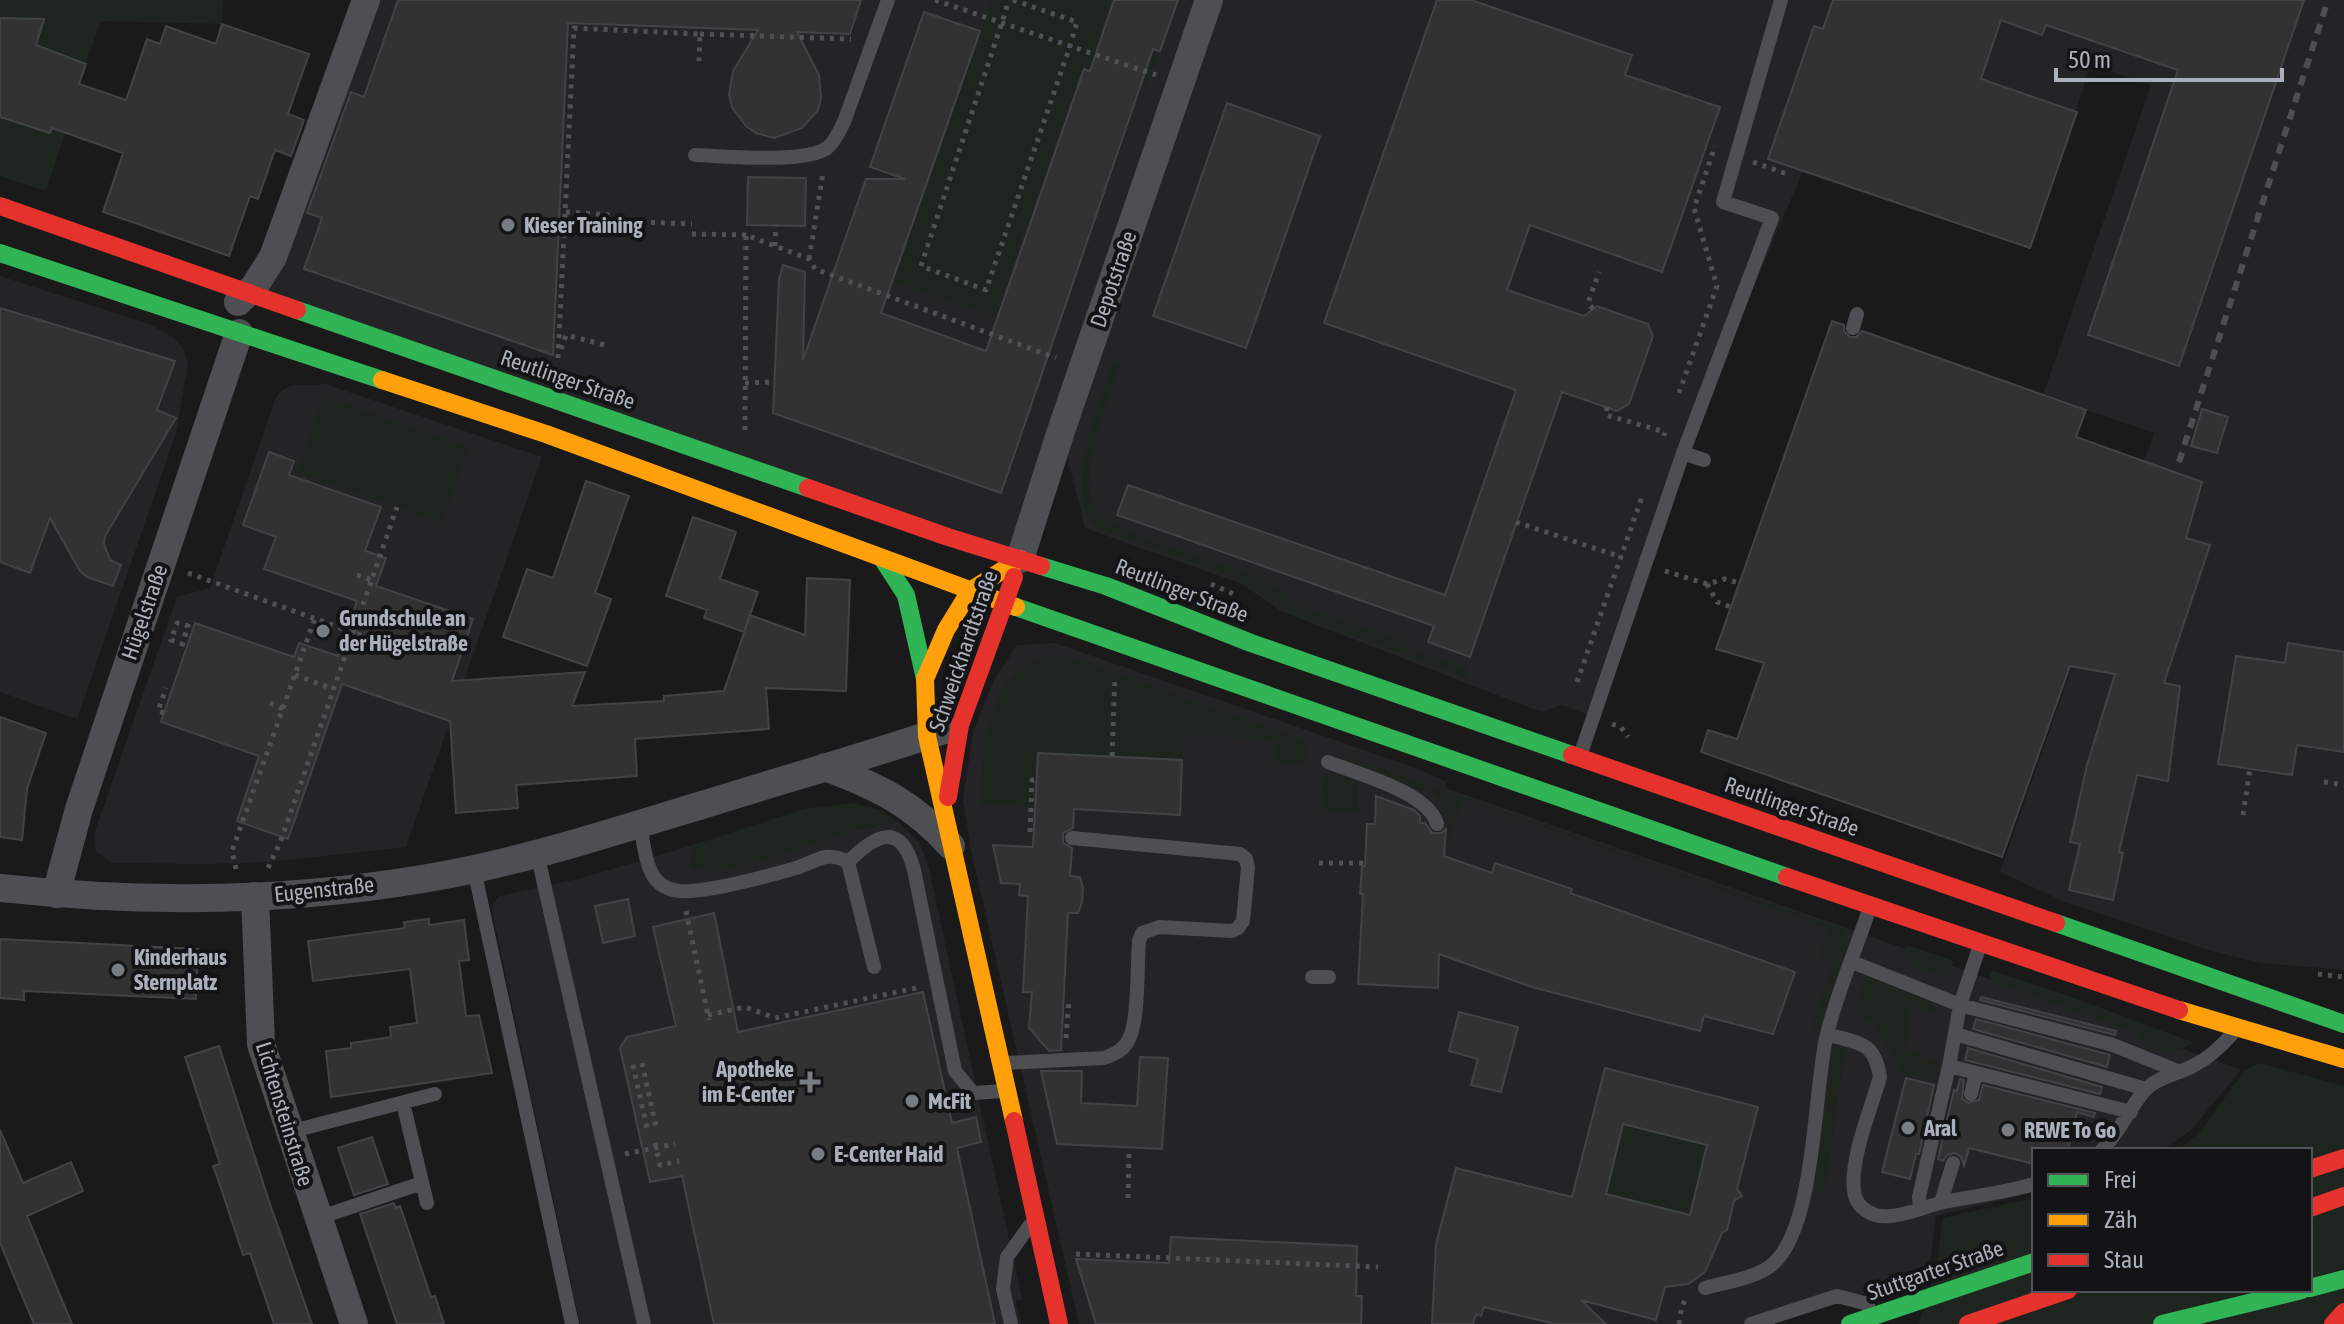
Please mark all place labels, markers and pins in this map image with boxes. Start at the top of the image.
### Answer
place label: Kieser Training [524,212,643,238]
marker: Kieser Training [499,216,517,234]
place label: Grundschule an der Hügelstraße [339,605,468,656]
marker: Grundschule an der Hügelstraße [314,622,332,640]
place label: Kinderhaus Sternplatz [134,944,227,995]
marker: Kinderhaus Sternplatz [109,961,127,979]
place label: Apotheke im E-Center [702,1056,794,1107]
marker: Apotheke im E-Center [801,1073,819,1091]
place label: McFit [928,1088,972,1114]
marker: McFit [903,1092,921,1110]
place label: Aral [1923,1115,1958,1141]
place label: REWE To Go [2024,1117,2116,1143]
marker: Aral [1899,1119,1917,1137]
marker: REWE To Go [1999,1121,2017,1139]
place label: E-Center Haid [834,1141,944,1167]
marker: E-Center Haid [809,1145,827,1163]

